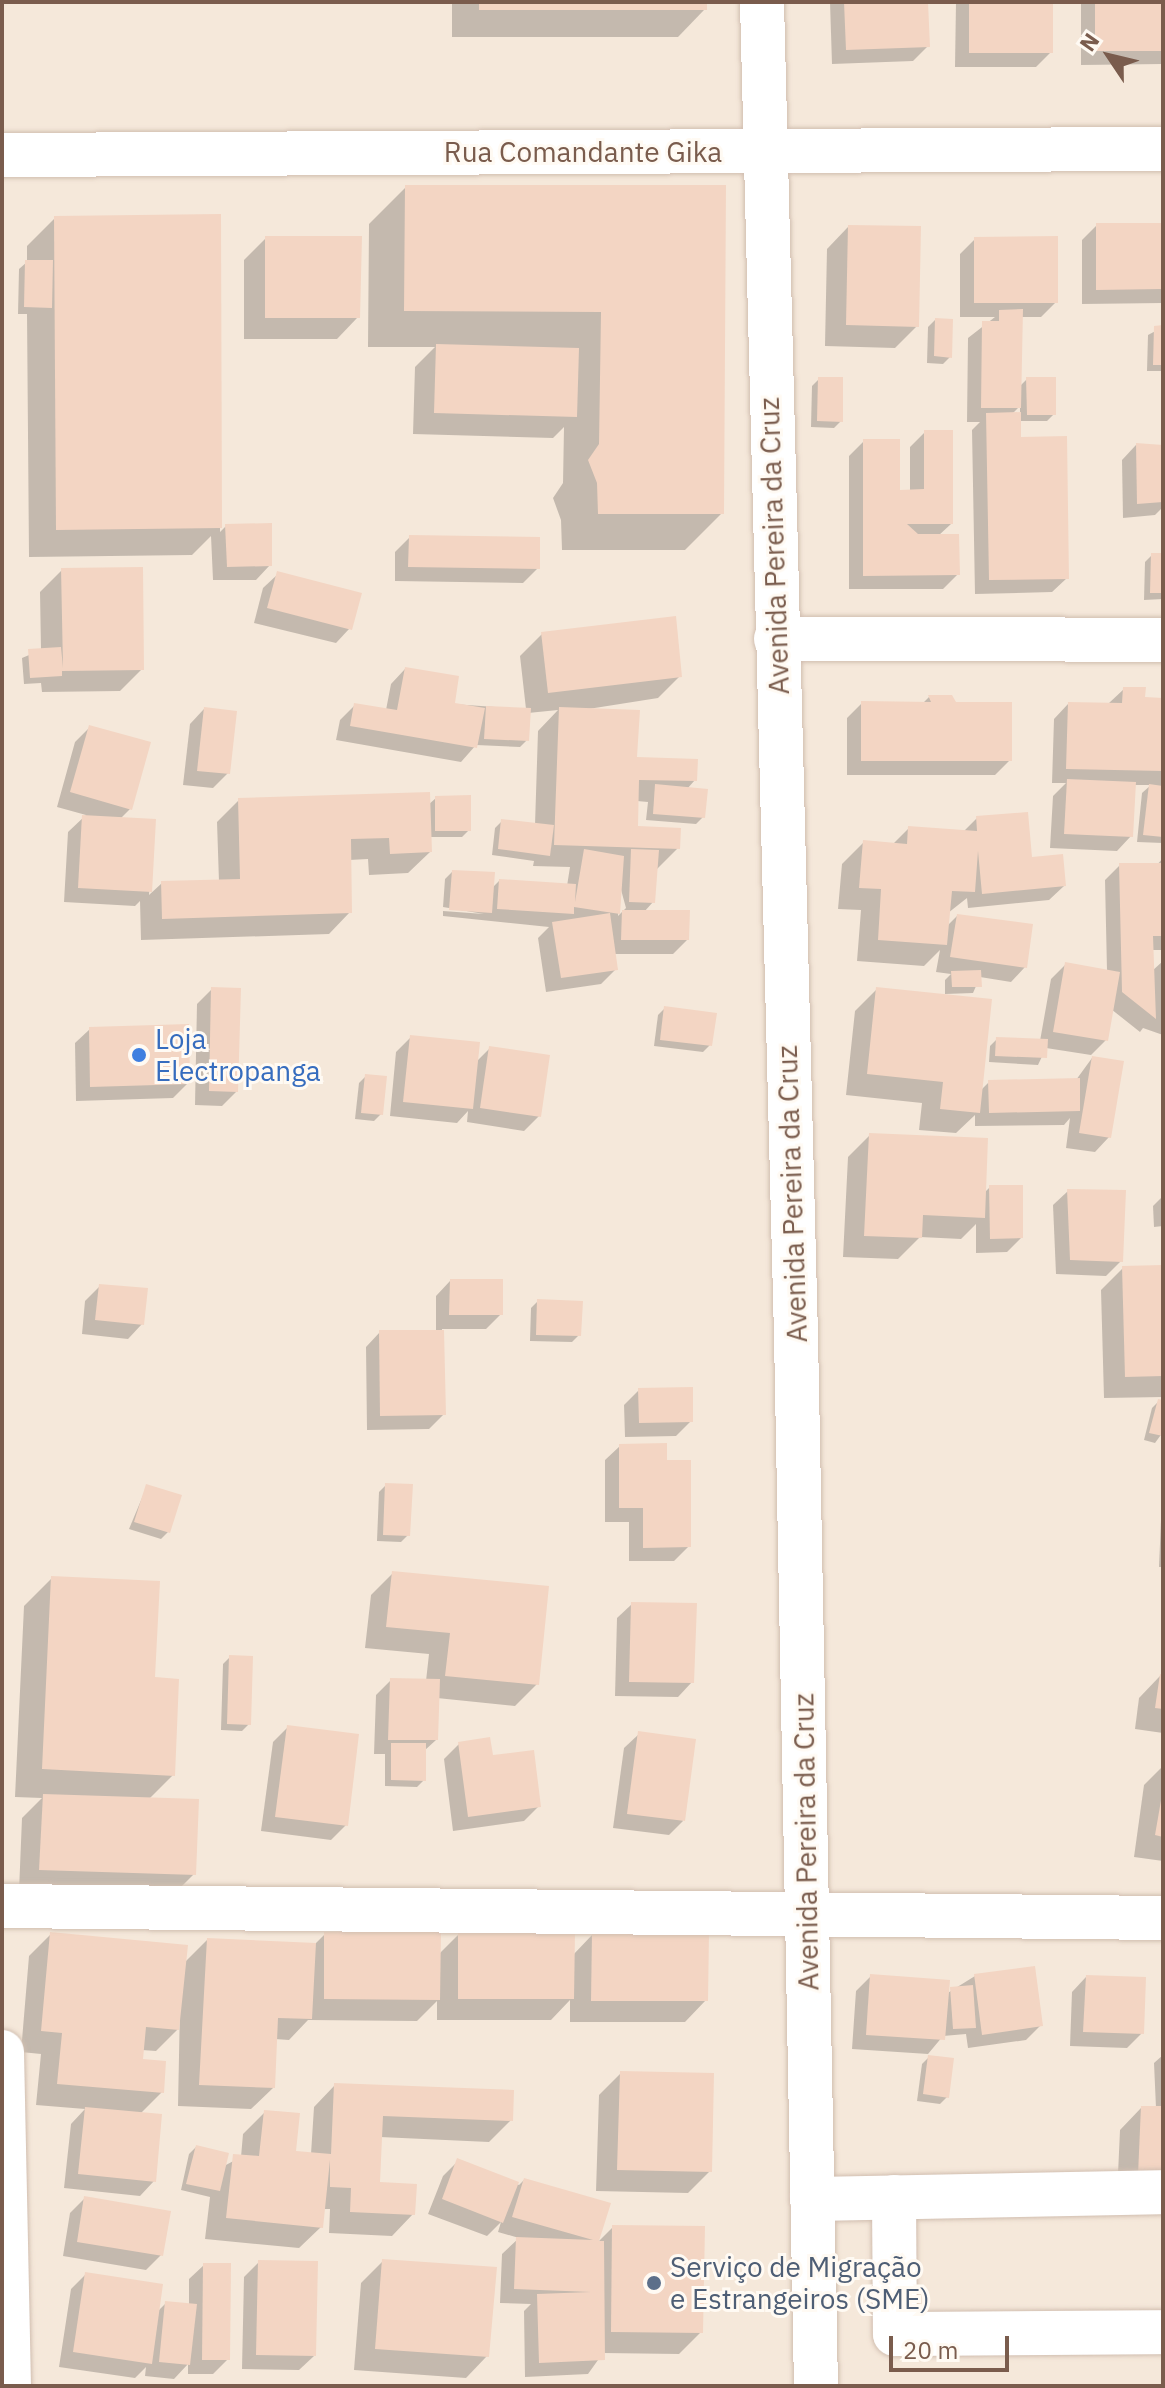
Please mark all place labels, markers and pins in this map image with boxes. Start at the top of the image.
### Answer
place label: Loja Electropanga [155,1022,321,1088]
marker: Loja Electropanga [130,1046,148,1064]
place label: Serviço de Migração e Estrangeiros (SME) [670,2250,930,2316]
marker: Serviço de Migração e Estrangeiros (SME) [645,2274,663,2292]

